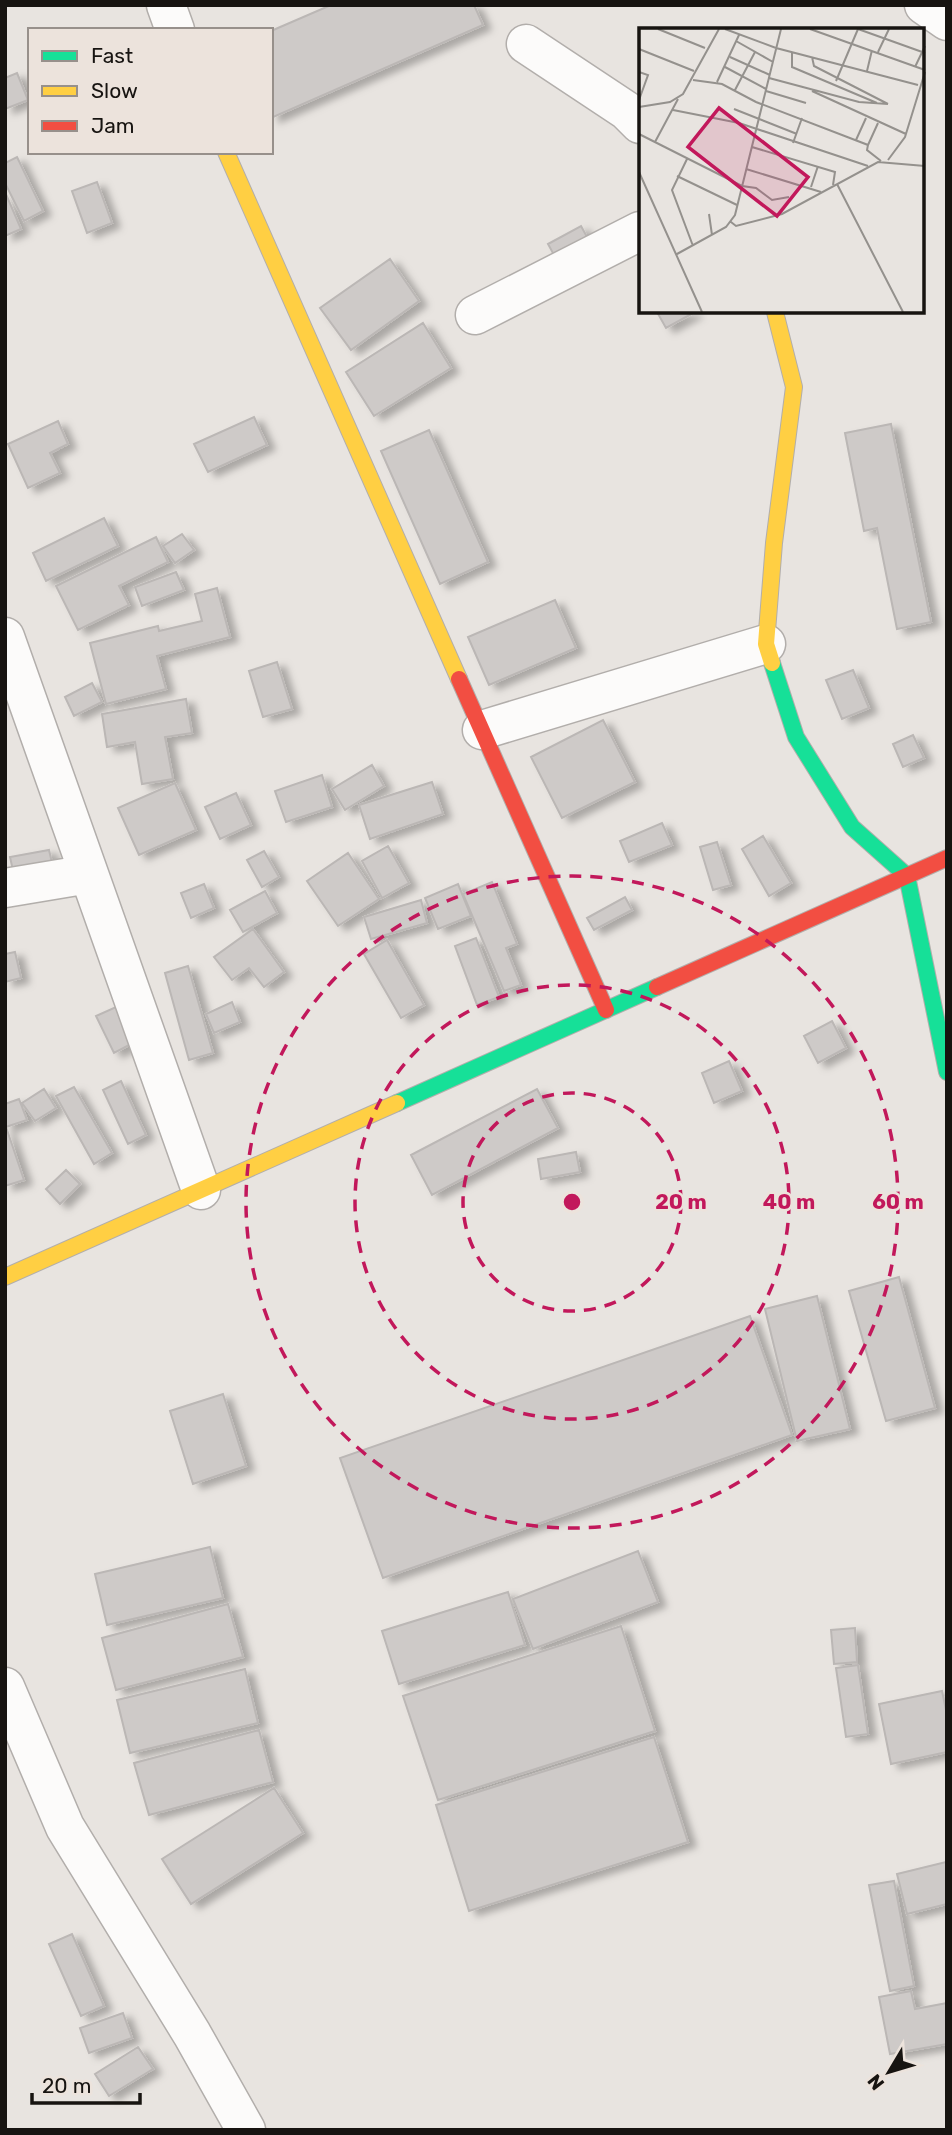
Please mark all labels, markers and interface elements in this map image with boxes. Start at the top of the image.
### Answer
legend [28,28,273,154]
inset map [639,28,924,313]
text: Fast [91,43,133,68]
text: Slow [91,78,138,103]
text: Jam [91,113,135,138]
text: 20 m [655,1189,707,1214]
text: 40 m [763,1189,815,1214]
text: 60 m [872,1189,924,1214]
centre of rings [560,1190,584,1214]
north arrow [854,2037,924,2107]
scale bar [32,2062,140,2106]
text: N [863,2070,889,2095]
text: 20 m [42,2073,91,2098]

